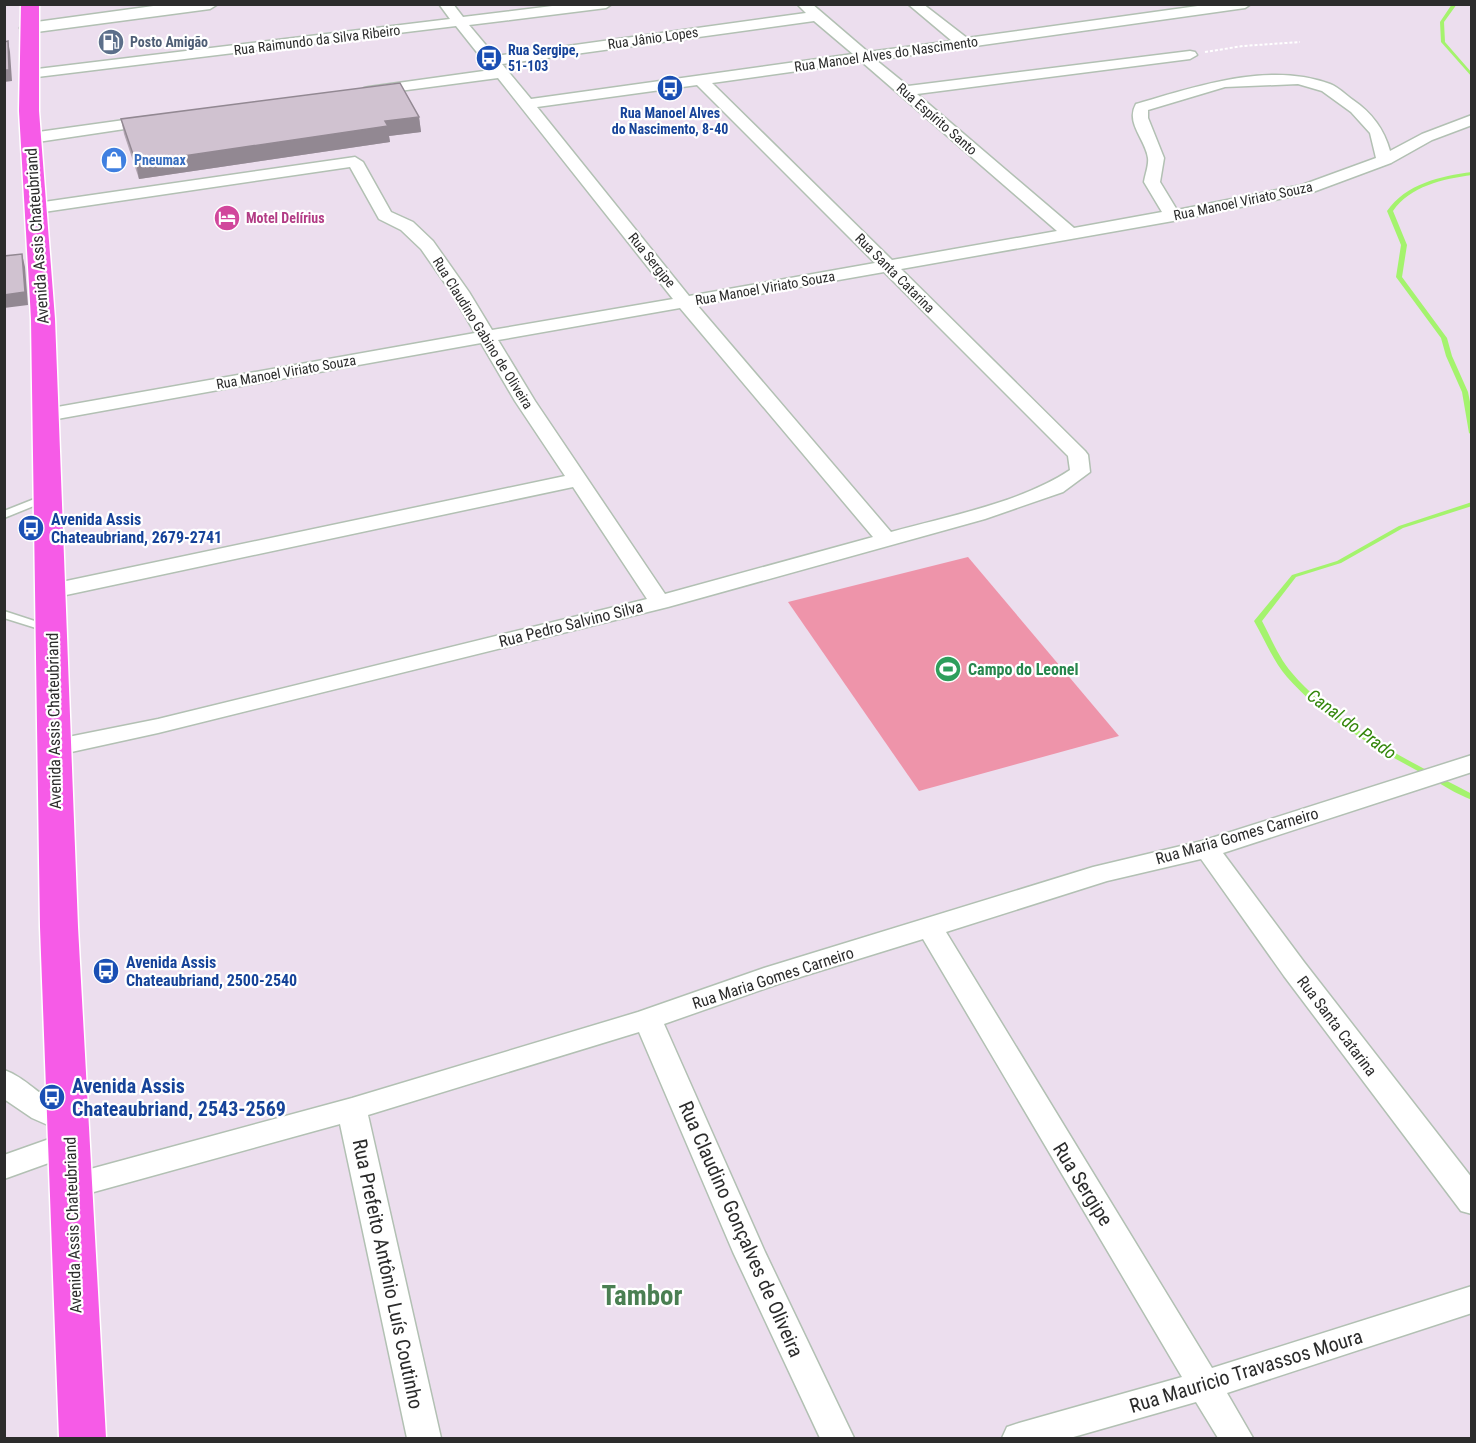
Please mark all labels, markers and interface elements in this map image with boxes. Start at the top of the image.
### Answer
street label: Rua Raimundo da Silva Ribeiro [233,22,401,58]
street label: Rua Jânio Lopes [607,24,699,52]
fuel station icon: Posto Amigão [96,27,126,57]
street label: Rua Manoel Alves do Nascimento [793,33,979,75]
place label: Posto Amigão [130,34,208,50]
place label: Rua Sergipe, 51-103 [508,42,579,74]
bus stop icon: Rua Sergipe, 51-103 [474,43,504,73]
bus stop icon: Rua Manoel Alves do Nascimento, 8-40 [655,73,685,103]
street label: Rua Espírito Santo [894,80,980,158]
place label: Rua Manoel Alves do Nascimento, 8-40 [612,105,728,137]
shop icon: Pneumax [99,145,129,175]
street label: Avenida Assis Chateubriand [21,147,53,325]
place label: Pneumax [134,152,186,168]
street label: Rua Manoel Viriato Souza [1172,178,1314,224]
hotel icon: Motel Delírius [212,203,242,233]
place label: Motel Delírius [246,210,325,226]
street label: Rua Sergipe [625,229,679,291]
street label: Rua Santa Catarina [852,230,938,316]
street label: Rua Claudino Gabino de Oliveira [430,254,536,412]
street label: Rua Manoel Viriato Souza [694,268,836,308]
street label: Rua Manoel Viriato Souza [215,352,357,392]
place label: Avenida Assis Chateaubriand, 2679-2741 [51,510,222,547]
bus stop icon: Avenida Assis Chateaubriand, 2679-2741 [16,513,46,543]
street label: Rua Pedro Salvino Silva [497,597,645,651]
street label: Avenida Assis Chateubriand [43,633,65,809]
sports icon: Campo do Leonel [933,654,963,684]
place label: Campo do Leonel [968,660,1079,679]
water label: Canal do Prado [1303,685,1401,763]
street label: Rua Maria Gomes Carneiro [1153,804,1321,868]
street label: Rua Maria Gomes Carneiro [690,943,856,1013]
place label: Avenida Assis Chateaubriand, 2500-2540 [126,953,297,990]
bus stop icon: Avenida Assis Chateaubriand, 2500-2540 [91,956,121,986]
street label: Rua Santa Catarina [1293,972,1381,1080]
place label: Avenida Assis Chateaubriand, 2543-2569 [72,1074,286,1121]
bus stop icon: Avenida Assis Chateaubriand, 2543-2569 [37,1082,67,1112]
street label: Rua Claudino Gonçalves de Oliveira [674,1097,808,1361]
street label: Avenida Assis Chateubriand [60,1136,86,1314]
street label: Rua Prefeito Antônio Luís Coutinho [348,1137,428,1411]
street label: Rua Sergipe [1048,1138,1118,1230]
district label: Tambor [602,1280,683,1312]
street label: Rua Mauricio Travassos Moura [1127,1324,1365,1418]

